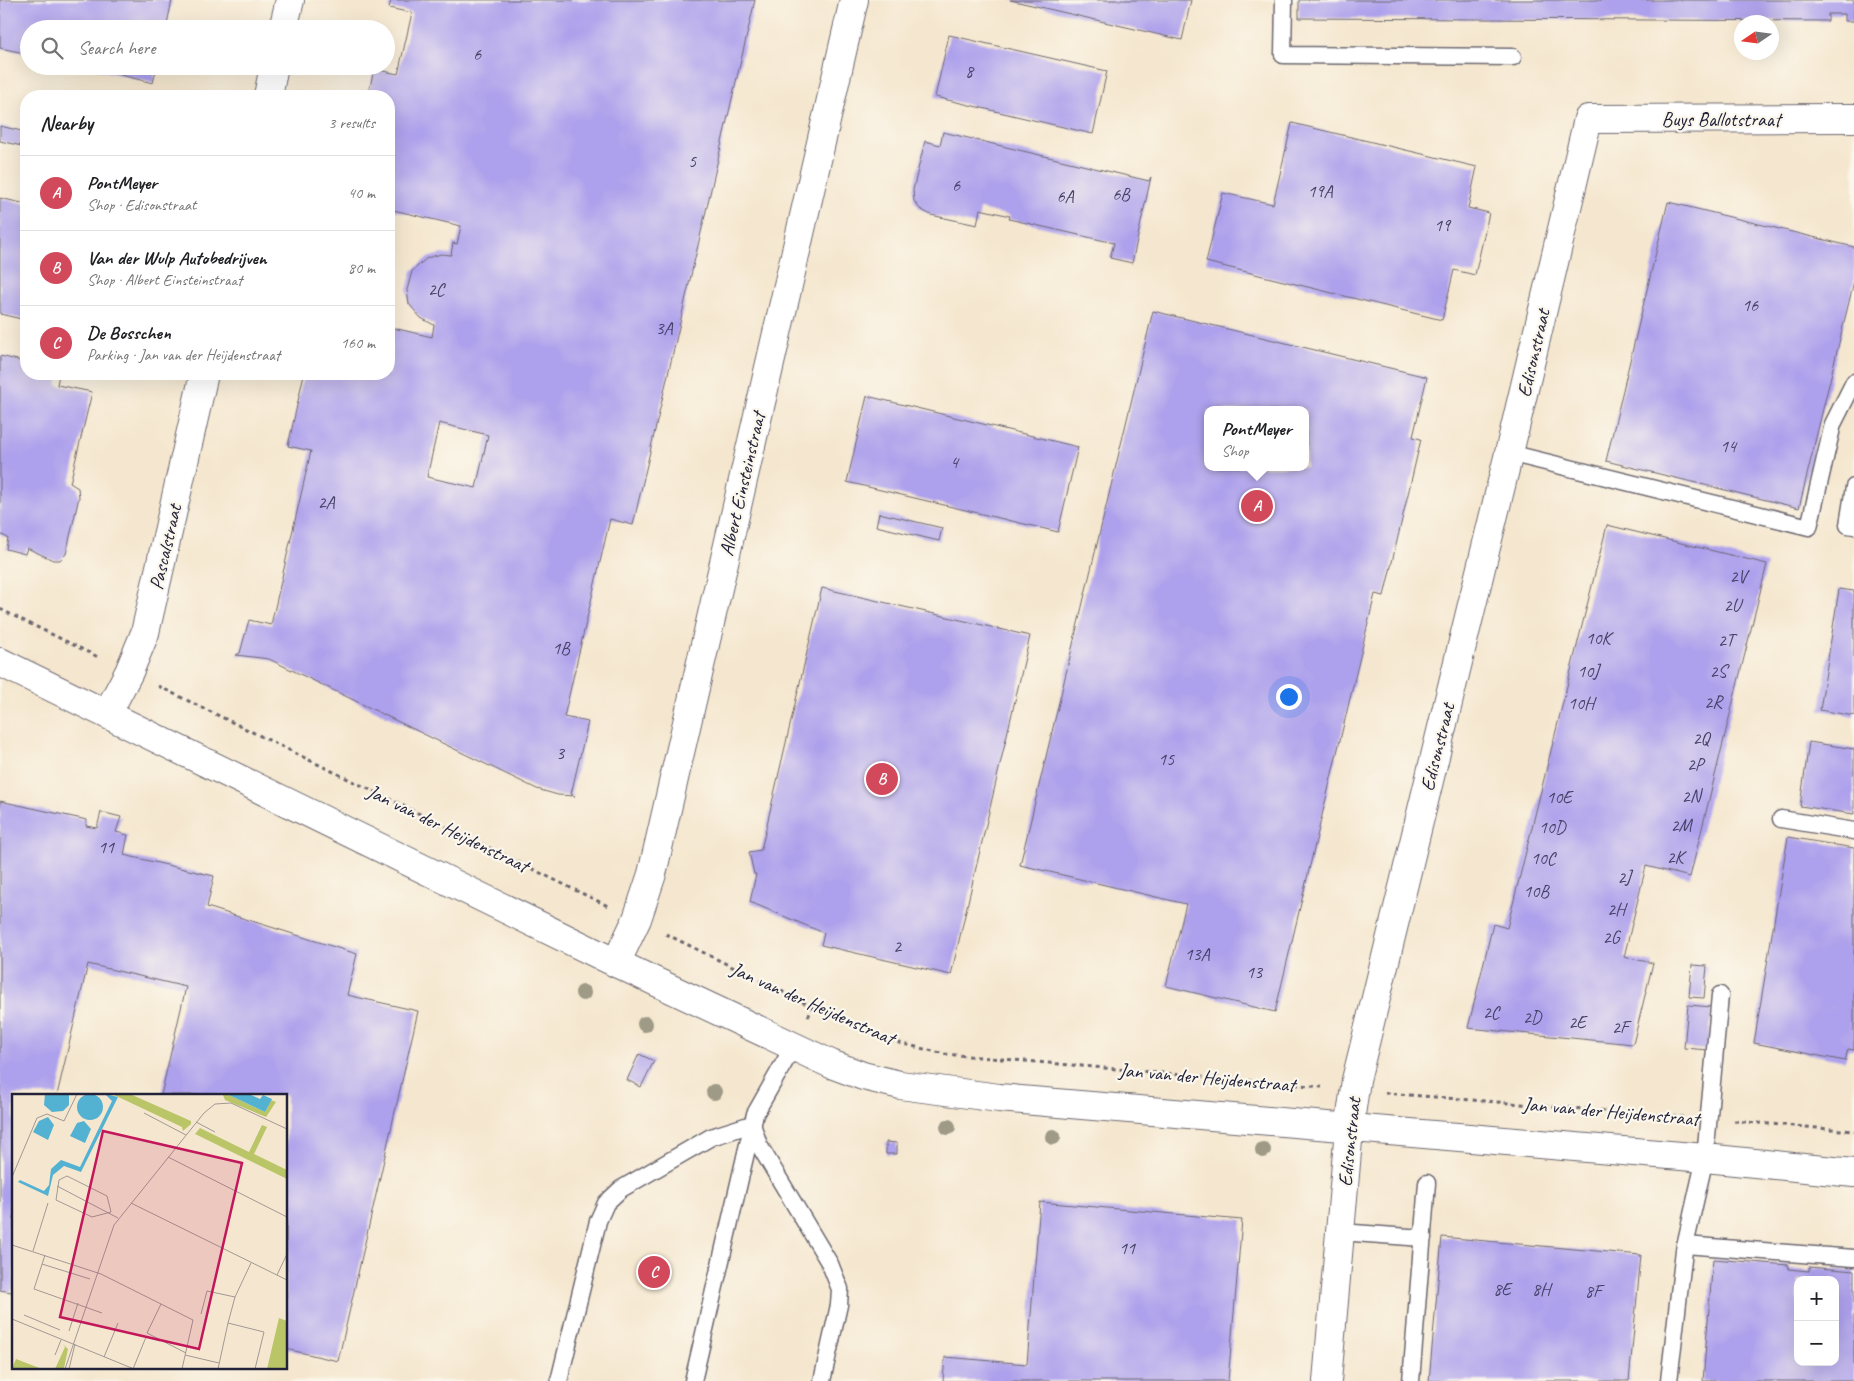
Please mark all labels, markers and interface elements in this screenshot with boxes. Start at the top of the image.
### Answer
north arrow [1734,15,1779,60]
search box [20,20,395,75]
icon: search [38,34,66,62]
text: Search here [78,36,155,60]
house number: 6 [473,43,482,65]
house number: 8 [965,60,975,82]
street label: Buys Ballotstraat [1662,107,1784,132]
text: Nearby [40,110,93,136]
text: 3 results [328,113,375,133]
house number: 5 [688,150,697,172]
text: PontMeyer [87,171,157,195]
house number: 6 [952,174,961,196]
house number: 19A [1307,180,1334,202]
text: A [52,183,60,203]
text: 40 m [348,183,375,203]
house number: 6B [1112,183,1131,205]
house number: 6A [1056,185,1075,207]
text: Shop · Edisonstraat [87,195,196,215]
house number: 19 [1434,214,1452,236]
text: Van der Wulp Autobedrijven [87,246,267,270]
text: B [52,258,60,278]
text: 80 m [348,258,375,278]
text: Shop · Albert Einsteinstraat [87,270,242,290]
house number: 2C [428,278,447,300]
house number: 16 [1742,294,1759,316]
street label: Edisonstraat [1511,304,1556,399]
house number: 3A [655,317,674,339]
text: De Bosschen [87,321,171,345]
text: C [52,333,60,353]
text: 160 m [341,333,375,353]
text: Parking · Jan van der Heijdenstraat [87,345,280,365]
popup [1204,406,1309,471]
street label: Albert Einsteinstraat [714,407,772,558]
text: PontMeyer [1221,417,1292,441]
house number: 14 [1720,435,1738,457]
text: Shop [1221,441,1249,461]
house number: 4 [950,451,960,473]
pin: A [1241,487,1273,525]
house number: 2A [317,491,336,513]
street label: Pascalstraat [144,500,188,592]
house number: 2V [1730,565,1750,587]
house number: 2U [1724,594,1744,616]
house number: 10K [1585,627,1615,649]
house number: 2T [1718,629,1738,651]
house number: 1B [552,637,571,659]
house number: 10J [1577,660,1601,682]
house number: 2S [1710,660,1730,682]
your location [1276,684,1302,710]
house number: 2R [1704,691,1724,713]
house number: 10H [1568,692,1597,714]
street label: Edisonstraat [1415,698,1461,793]
house number: 2Q [1692,727,1712,749]
house number: 3 [556,742,566,764]
house number: 15 [1158,748,1175,770]
house number: 2P [1687,753,1706,775]
pin: B [866,760,898,798]
street label: Jan van der Heijdenstraat [362,778,536,880]
house number: 2N [1682,785,1704,807]
house number: 10E [1546,786,1574,808]
house number: 2M [1670,814,1694,836]
house number: 10D [1539,816,1567,838]
house number: 11 [98,836,115,858]
house number: 2K [1666,846,1688,868]
house number: 10C [1531,847,1558,869]
house number: 2J [1617,866,1633,888]
house number: 10B [1523,880,1550,902]
house number: 2H [1607,898,1628,920]
house number: 2G [1603,926,1622,948]
house number: 2 [893,935,903,957]
house number: 13A [1184,943,1211,965]
street label: Jan van der Heijdenstraat [726,956,902,1052]
house number: 13 [1246,961,1264,983]
house number: 2C [1483,1001,1502,1023]
house number: 2D [1523,1006,1543,1028]
house number: 2E [1568,1011,1588,1033]
house number: 2F [1612,1016,1632,1038]
street label: Jan van der Heijdenstraat [1117,1057,1299,1098]
street label: Jan van der Heijdenstraat [1521,1091,1703,1132]
inset map [12,1094,288,1368]
street label: Edisonstraat [1332,1094,1367,1188]
house number: 11 [1119,1237,1136,1259]
pin: C [638,1253,670,1291]
map controls [1794,1276,1839,1366]
button: + [1794,1276,1839,1321]
house number: 8E [1493,1278,1513,1300]
house number: 8H [1532,1278,1553,1300]
house number: 8F [1585,1280,1605,1302]
button: − [1794,1321,1839,1366]

